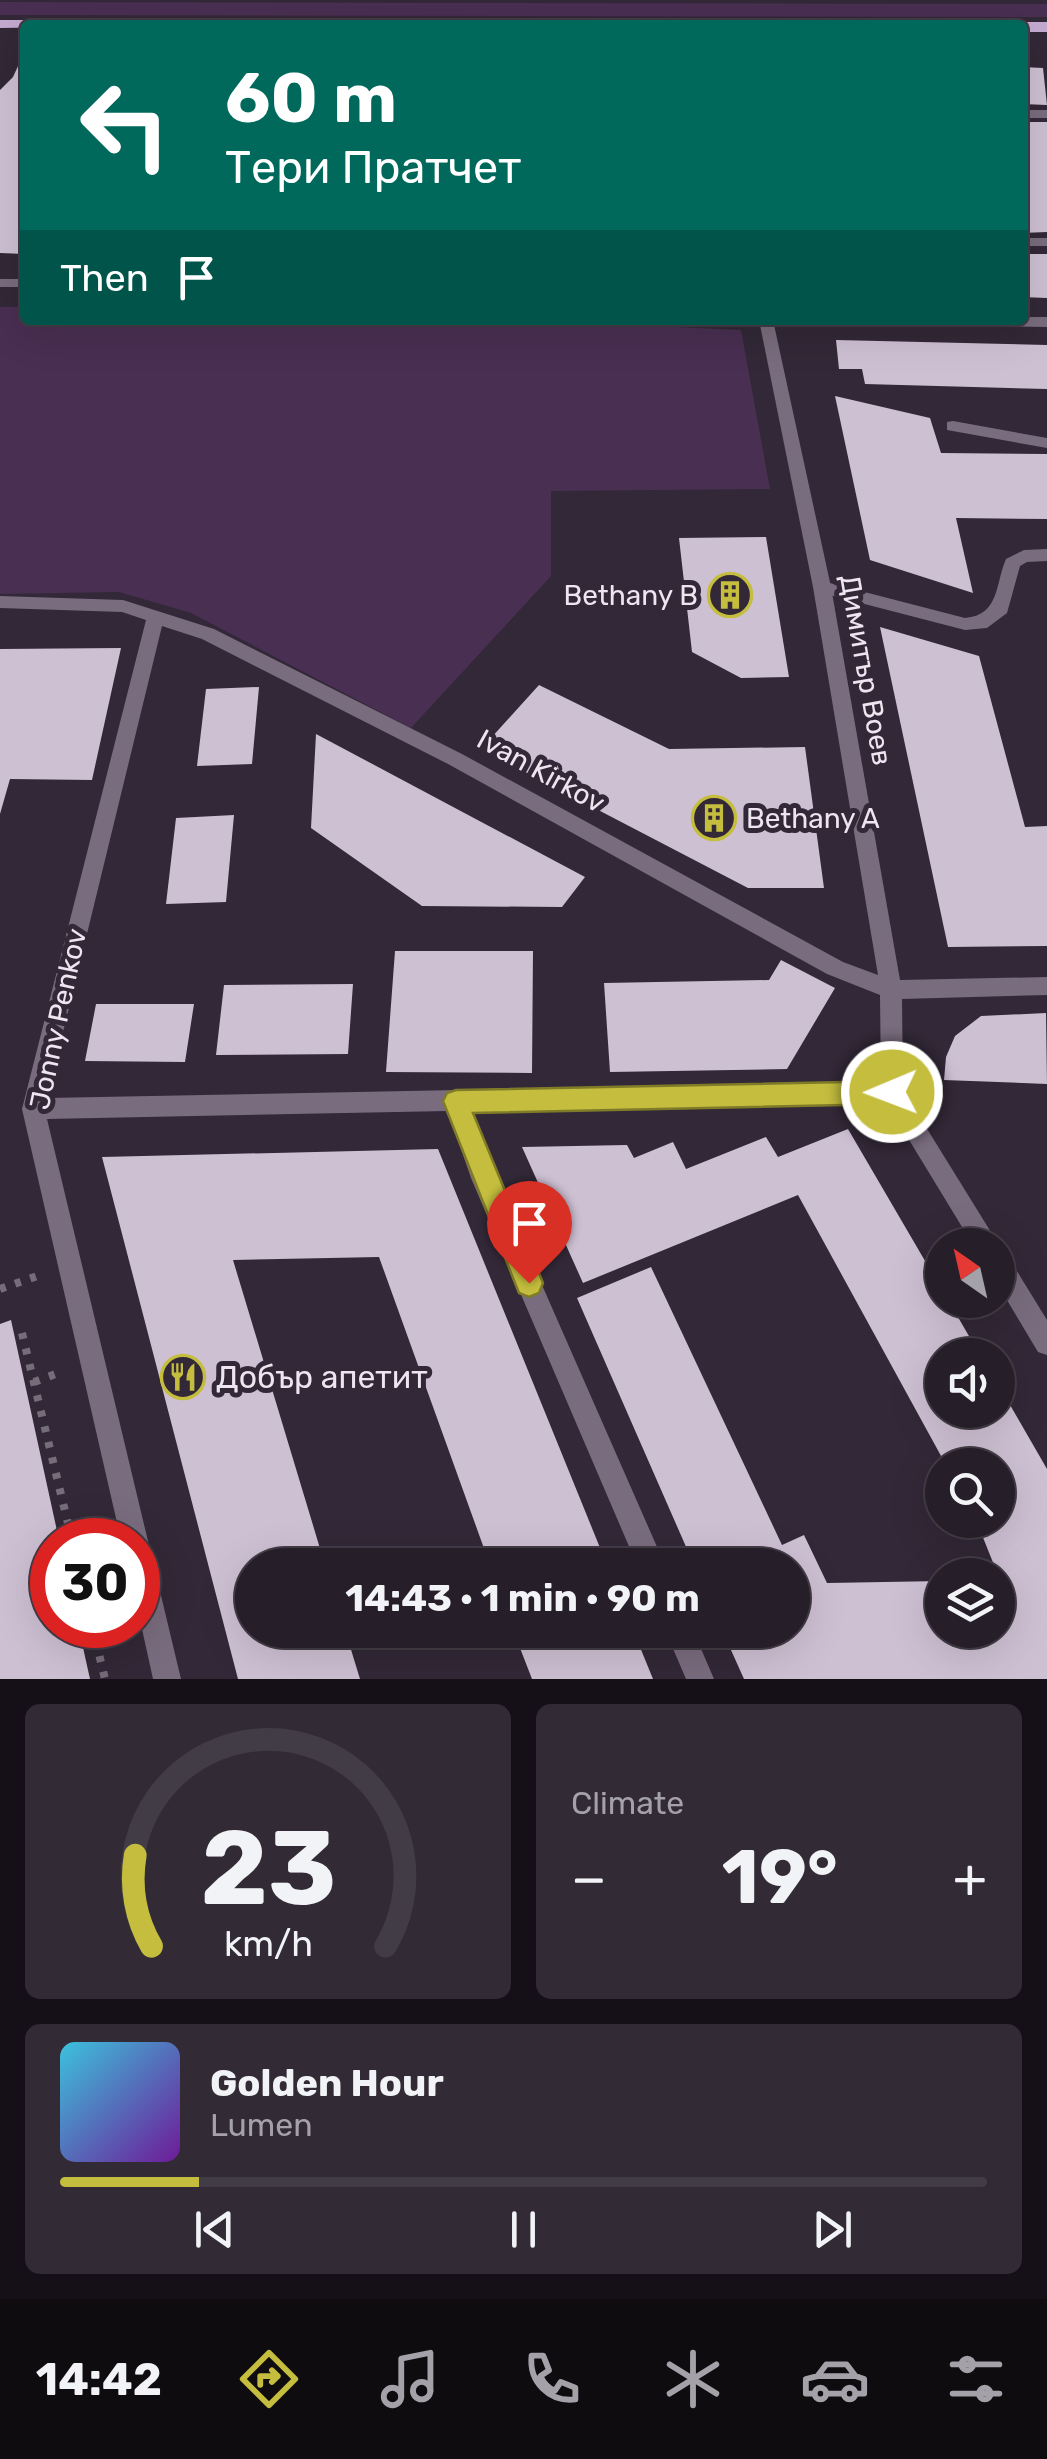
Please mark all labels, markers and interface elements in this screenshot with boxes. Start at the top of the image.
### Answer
text: 60 m [225,57,397,140]
icon: left [60,60,190,190]
text: Тери Пратчет [225,141,521,194]
icon: arrive [169,250,224,305]
text: Then [60,255,149,301]
building icon: Bethany B [707,572,753,618]
street label: Димитър Воев [833,572,899,768]
place label: Bethany B [563,579,698,612]
street label: Ivan Kirkov [471,722,611,820]
building icon: Bethany A [691,795,737,841]
place label: Bethany A [746,802,880,835]
street label: Jonny Penkov [23,926,93,1112]
position arrow [840,1040,944,1144]
pin [487,1181,572,1284]
icon: arrive [502,1196,557,1251]
north arrow [925,1228,1015,1318]
map controls [925,1228,1015,1648]
button: sound [925,1338,1015,1428]
restaurant icon: Добър апетит [160,1354,206,1400]
place label: Добър апетит [216,1358,428,1396]
button: search [925,1448,1015,1538]
speed limit sign: 30 [30,1518,160,1648]
button: layers [925,1558,1015,1648]
text: 14:43 · 1 min · 90 m [345,1575,700,1621]
text: Climate [571,1784,684,1822]
text: 23 [200,1807,336,1930]
text: 19° [722,1833,838,1922]
text: − [571,1846,607,1911]
text: + [953,1846,987,1911]
text: km/h [223,1923,313,1965]
text: Golden Hour [210,2060,444,2106]
text: Lumen [210,2106,313,2144]
icon: previous [187,2202,242,2257]
icon: pause [496,2202,551,2257]
icon: next [805,2202,860,2257]
icon: directions [234,2344,304,2414]
icon: music [375,2344,445,2414]
icon: phone [517,2344,587,2414]
icon: climate [658,2344,728,2414]
icon: car [800,2344,870,2414]
icon: filters [941,2344,1011,2414]
text: 14:42 [36,2353,162,2406]

